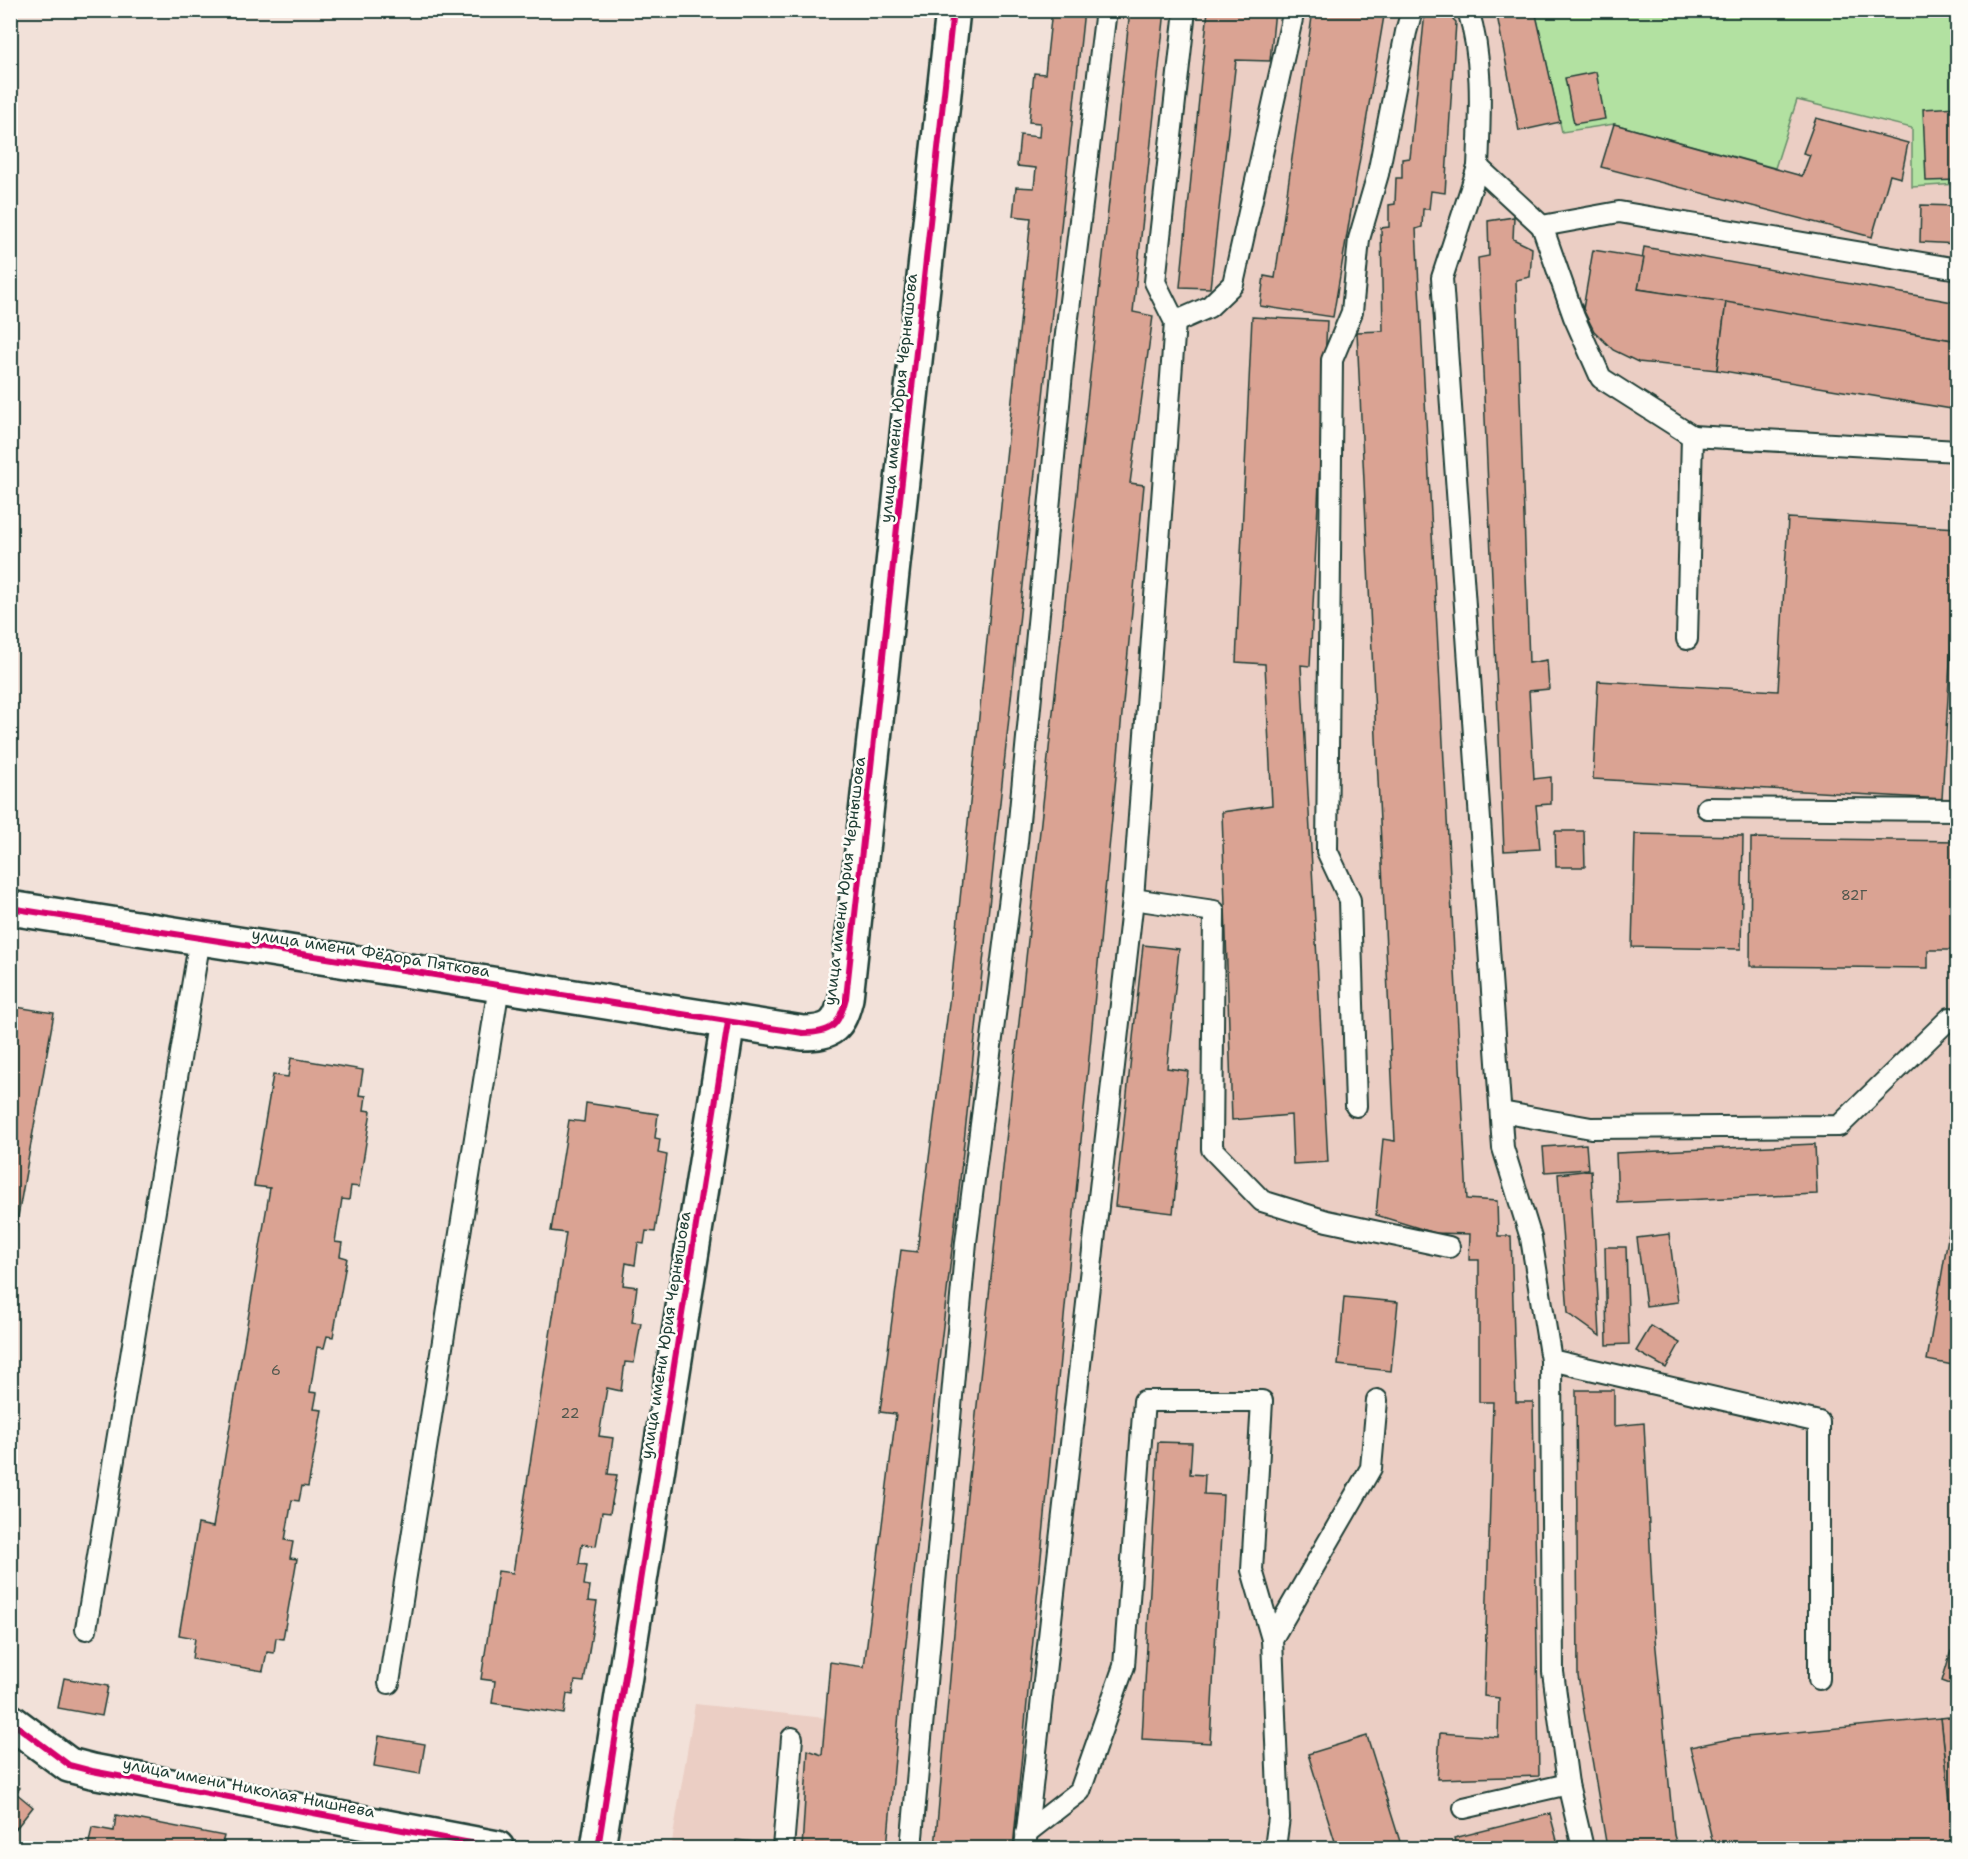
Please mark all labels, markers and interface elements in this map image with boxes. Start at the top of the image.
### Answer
street label: улица имени Юрия Чернышова [875,272,922,524]
street label: улица имени Юрия Чернышова [819,755,870,1007]
house number: 82Г [1841,886,1868,904]
street label: улица имени Фёдора Пяткова [250,923,492,982]
street label: улица имени Юрия Чернышова [636,1210,695,1460]
house number: 6 [271,1361,281,1379]
house number: 22 [561,1404,579,1422]
street label: улица имени Николая Нишнева [121,1753,377,1822]

